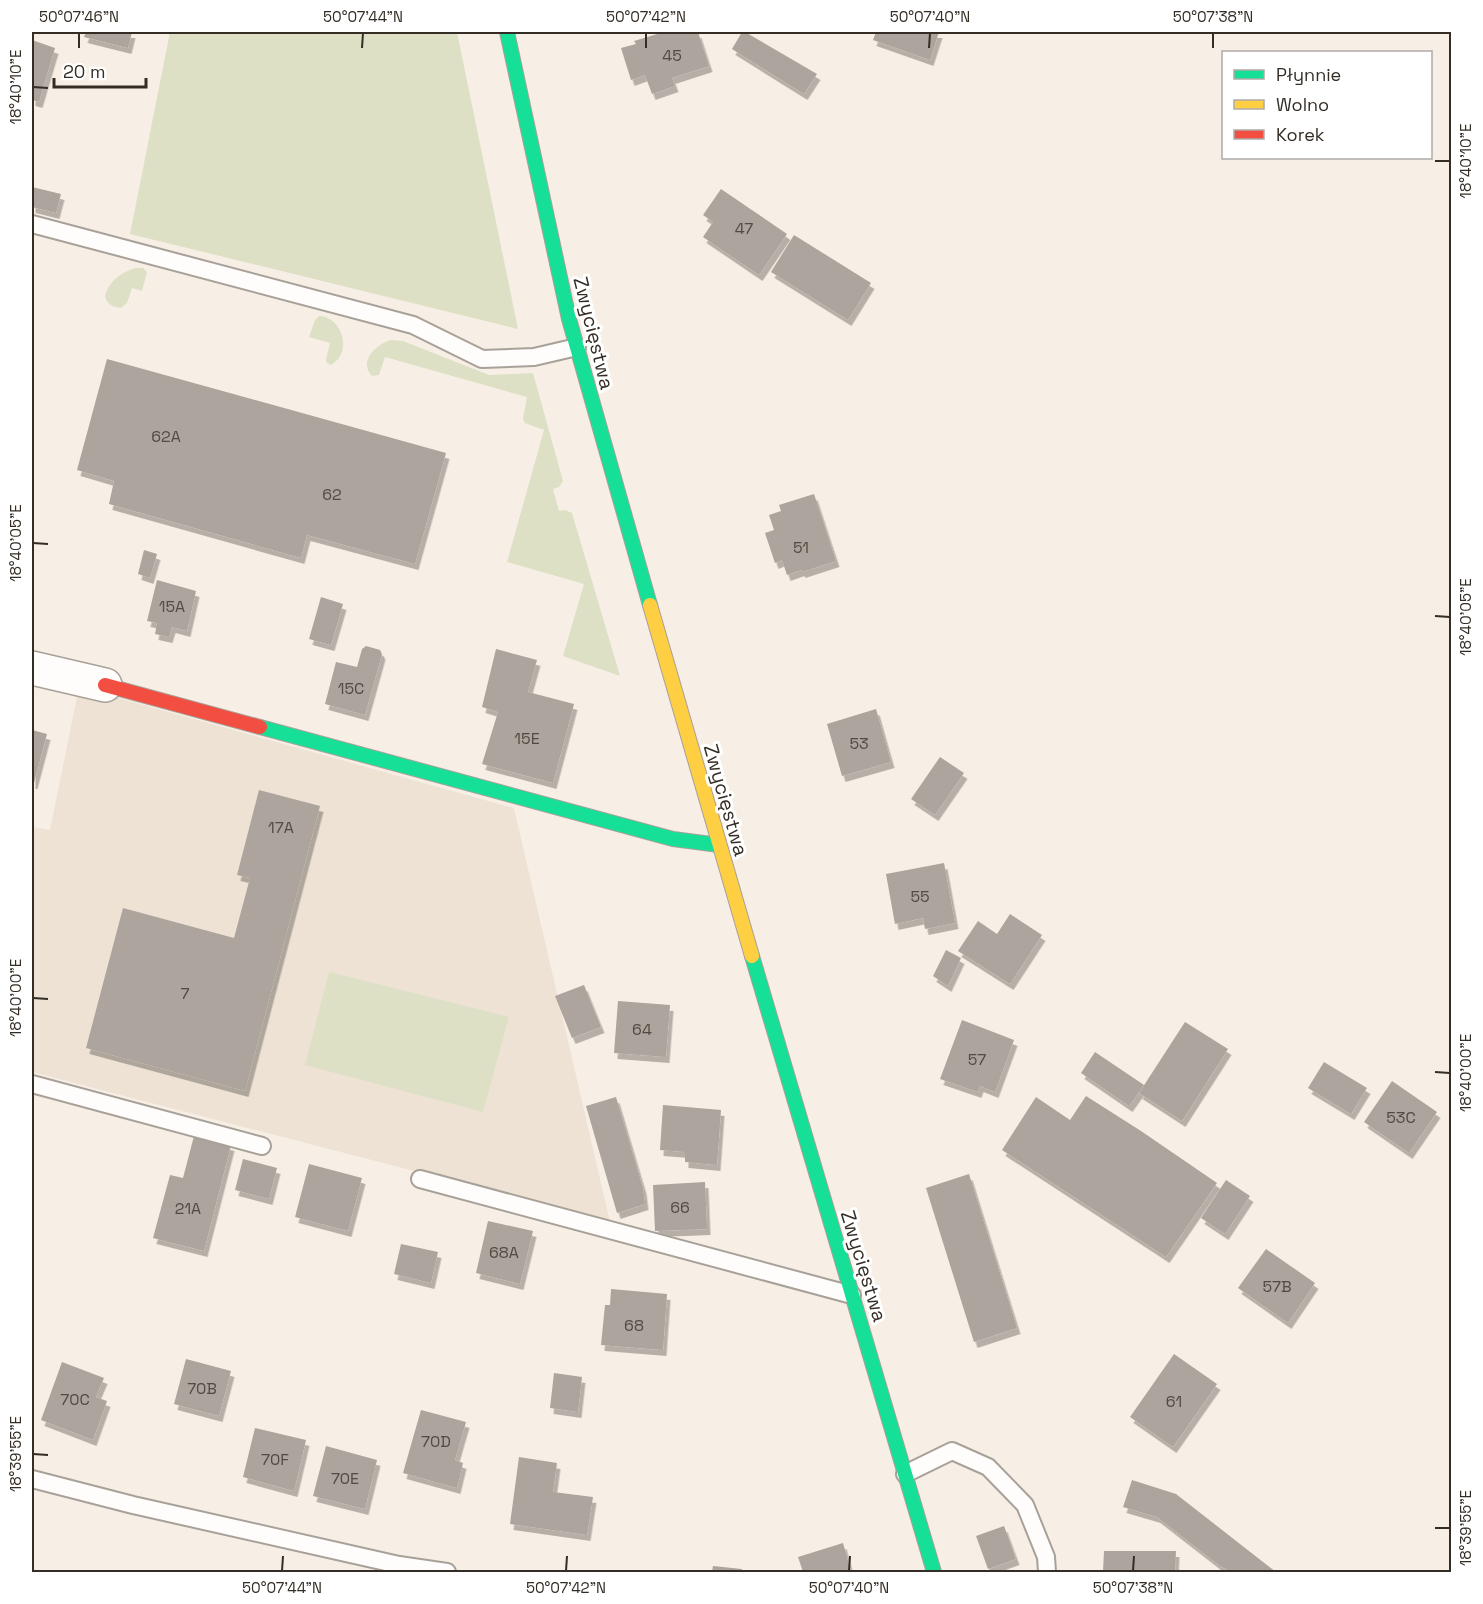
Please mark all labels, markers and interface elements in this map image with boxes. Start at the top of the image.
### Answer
text: 50°07'46"N [39,7,119,26]
text: 50°07'44"N [323,7,403,26]
text: 50°07'42"N [606,7,686,26]
text: 50°07'40"N [890,7,970,26]
text: 50°07'38"N [1173,7,1253,26]
house number: 45 [662,45,682,66]
text: 18°40'10"E [6,50,25,124]
scale bar [54,51,146,89]
legend [1222,51,1432,159]
text: 20 m [63,60,106,83]
text: Płynnie [1276,63,1341,86]
text: Wolno [1276,93,1329,116]
text: Korek [1276,123,1325,146]
text: 18°40'10"E [1456,124,1475,198]
house number: 47 [735,218,753,239]
street label: Zwycięstwa [567,274,621,392]
house number: 62A [151,426,181,447]
house number: 62 [322,484,342,505]
text: 18°40'05"E [6,504,25,582]
house number: 51 [793,537,809,558]
text: 18°40'05"E [1456,578,1475,656]
house number: 15A [159,596,185,617]
house number: 15C [338,678,364,699]
house number: 15E [514,728,540,749]
house number: 53 [849,733,869,754]
street label: Zwycięstwa [698,741,754,859]
house number: 17A [268,817,294,838]
house number: 55 [910,886,930,907]
text: 18°40'00"E [6,959,25,1037]
house number: 7 [180,983,190,1004]
house number: 64 [632,1019,652,1040]
text: 18°40'00"E [1456,1034,1475,1112]
house number: 57 [968,1049,986,1070]
house number: 53C [1386,1107,1416,1128]
house number: 66 [670,1197,690,1218]
house number: 21A [175,1198,201,1219]
street label: Zwycięstwa [835,1207,893,1325]
house number: 68A [489,1242,519,1263]
house number: 57B [1263,1276,1292,1297]
house number: 68 [624,1315,644,1336]
house number: 70B [187,1378,217,1399]
house number: 70C [60,1389,90,1410]
house number: 61 [1166,1391,1182,1412]
text: 18°39'55"E [6,1416,25,1492]
house number: 70D [421,1431,451,1452]
house number: 70F [261,1449,289,1470]
house number: 70E [331,1468,359,1489]
text: 18°39'55"E [1456,1490,1475,1566]
text: 50°07'44"N [242,1578,322,1597]
text: 50°07'42"N [526,1578,606,1597]
text: 50°07'40"N [809,1578,889,1597]
text: 50°07'38"N [1093,1578,1173,1597]

